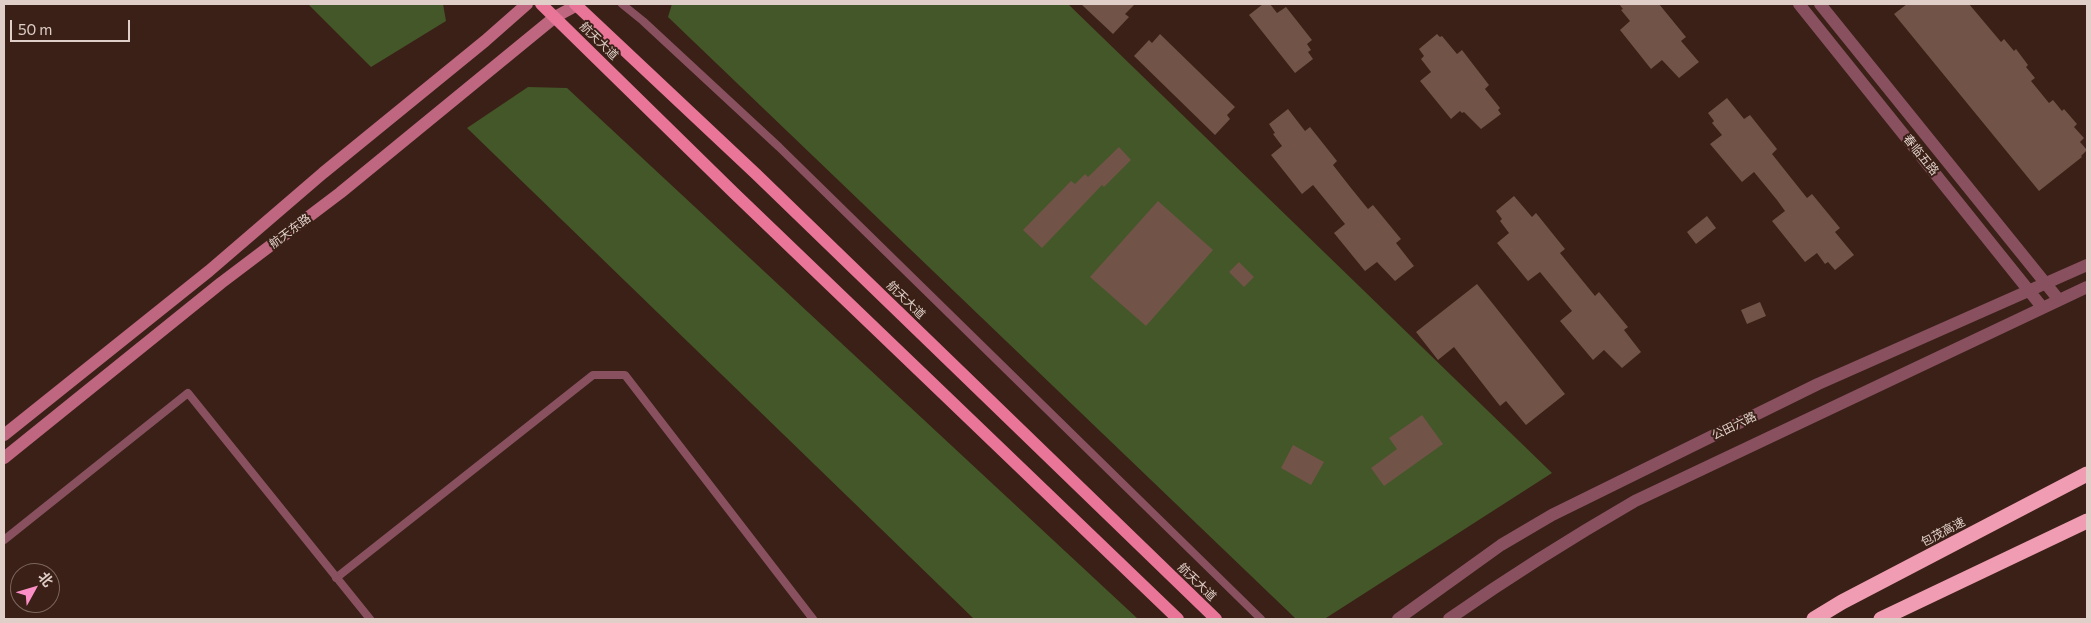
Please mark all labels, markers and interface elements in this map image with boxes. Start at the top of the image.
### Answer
scale bar [12,10,132,42]
street label: 航天大道 [577,19,621,63]
text: 50 m [18,20,52,38]
street label: 春临五路 [1900,132,1942,178]
street label: 航天东路 [266,211,314,251]
street label: 航天大道 [884,278,928,322]
street label: 公田六路 [1709,409,1759,443]
street label: 包茂高速 [1918,514,1968,550]
street label: 航天大道 [1175,560,1219,604]
north arrow [10,563,60,613]
text: 北 [35,568,57,590]

